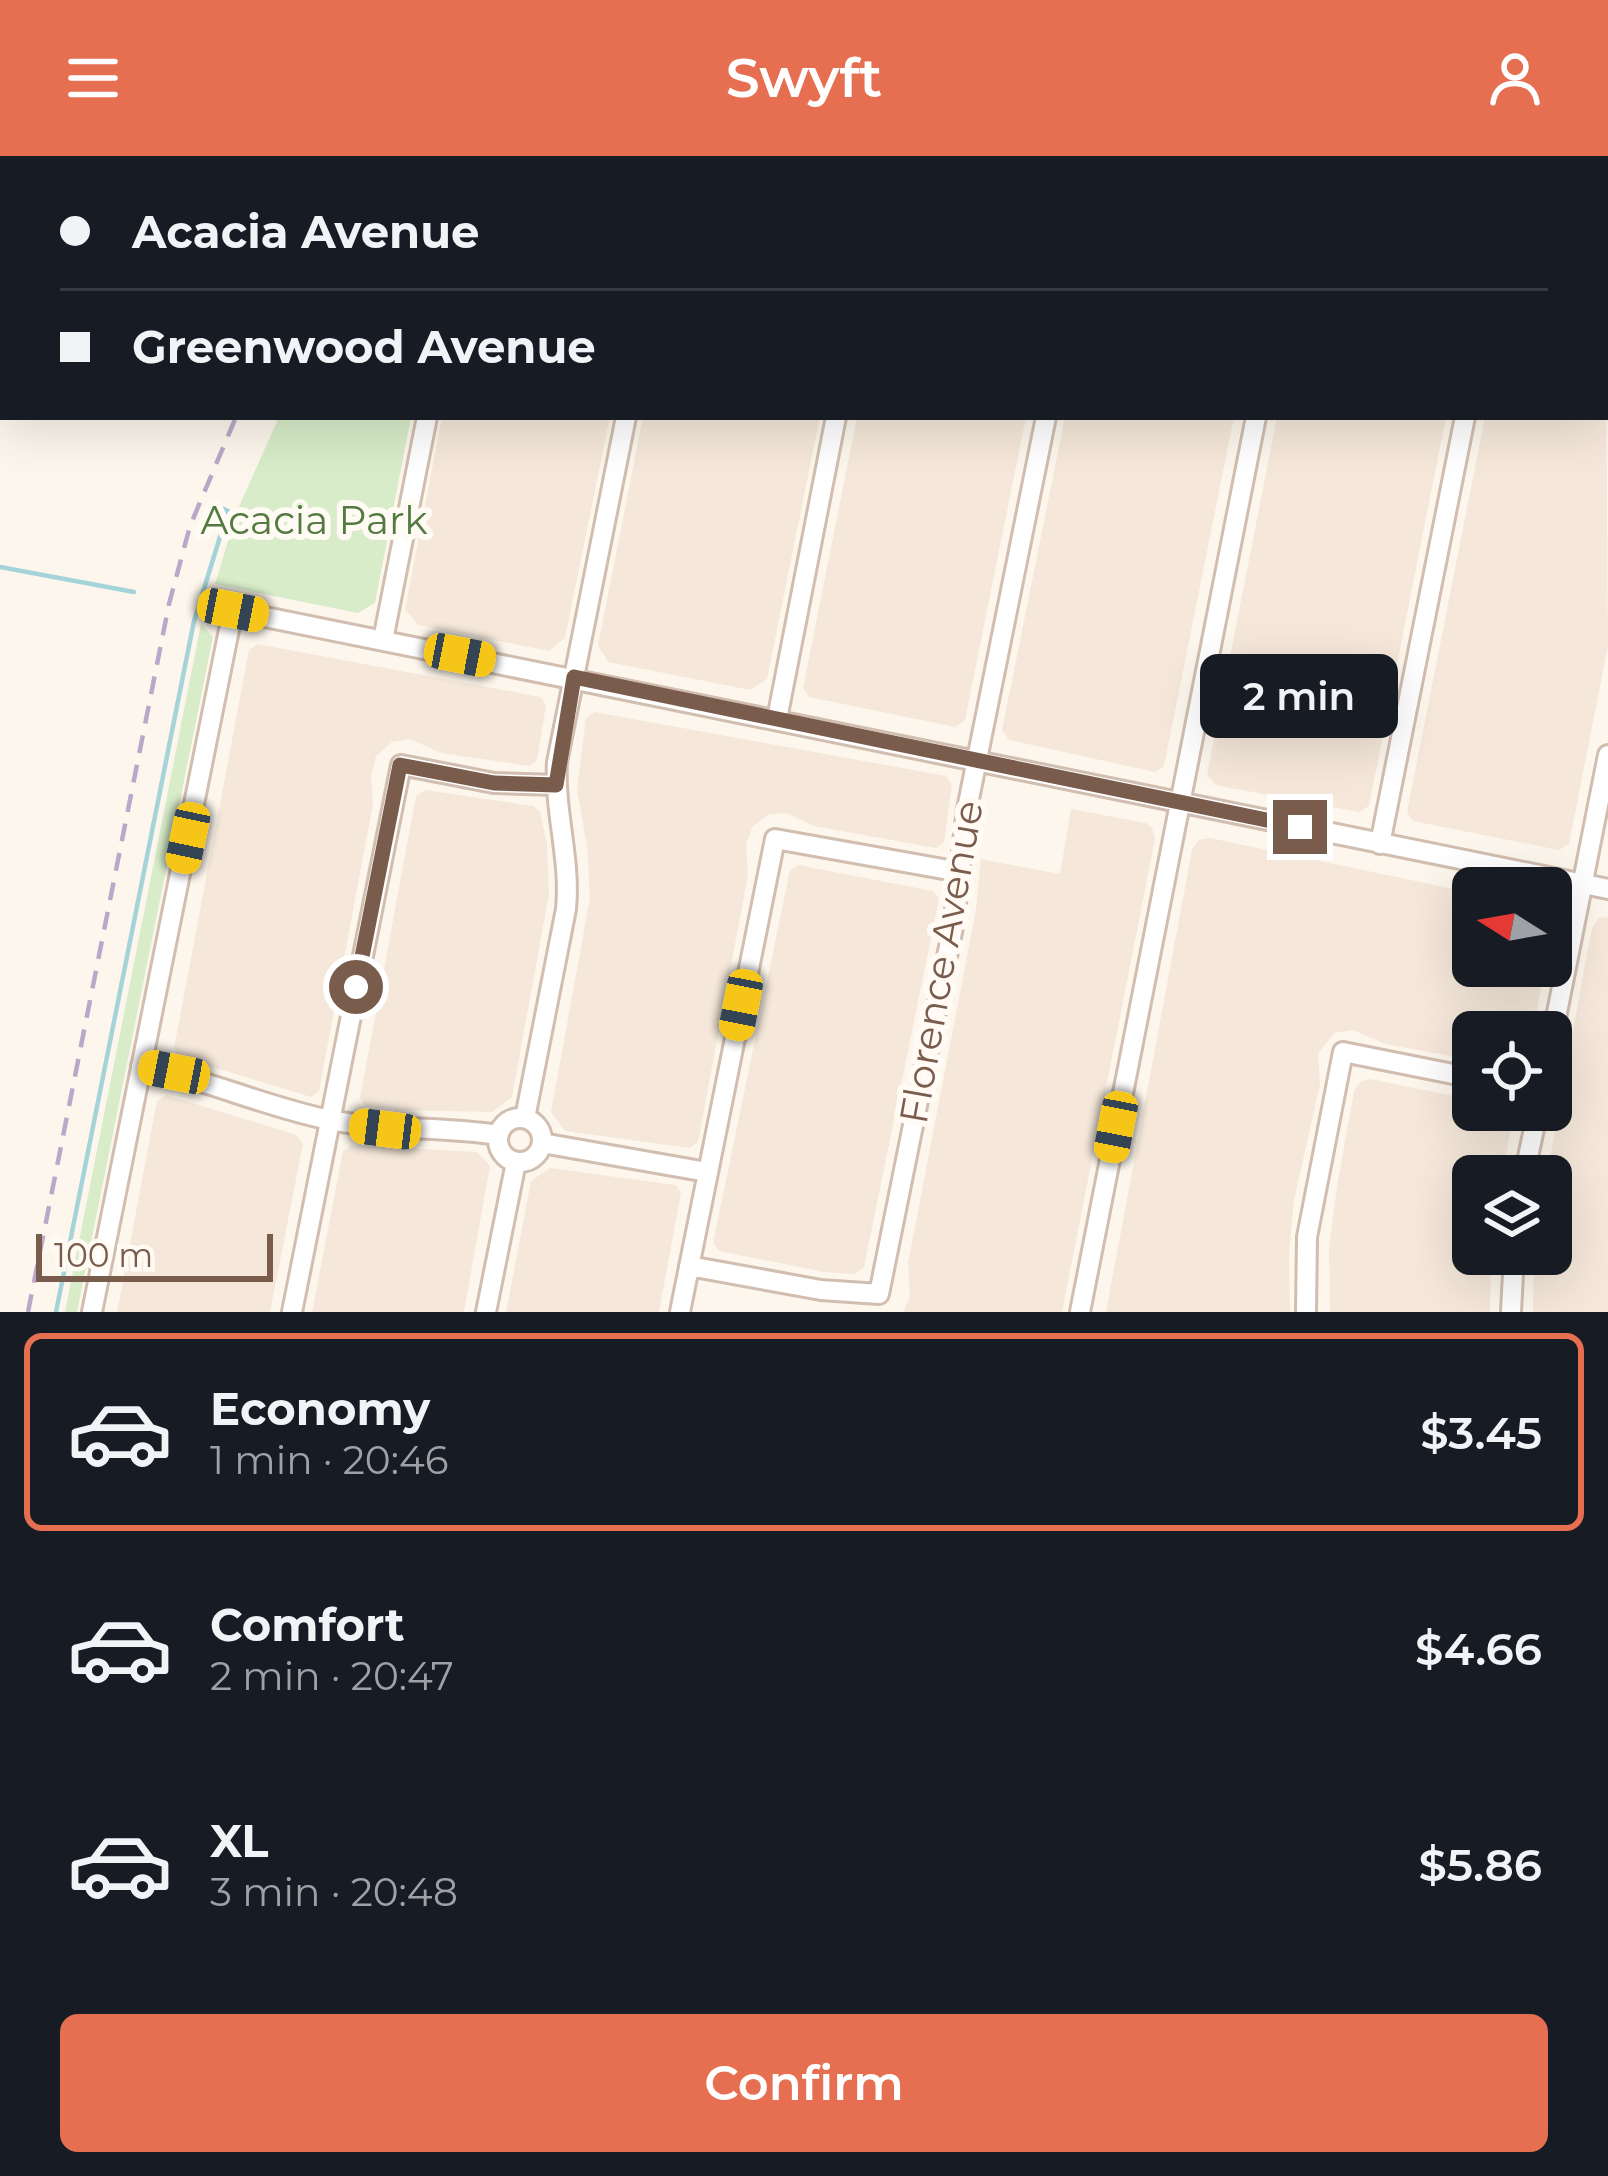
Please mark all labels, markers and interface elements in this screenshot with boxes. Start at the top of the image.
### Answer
icon: menu [60,45,126,111]
text: Swyft [726,45,882,111]
icon: person [1482,45,1548,111]
text: Acacia Avenue [132,204,480,259]
text: Greenwood Avenue [132,319,596,374]
park label: Acacia Park [200,496,428,544]
car [194,585,272,635]
car [421,630,499,680]
callout: 2 min [1201,653,1399,737]
text: 2 min [1243,672,1355,720]
street label: Florence Avenue [889,797,993,1127]
car [163,799,213,877]
route end [1273,800,1327,854]
north arrow [1452,867,1572,987]
map controls [1452,867,1572,1275]
route start [329,960,383,1014]
car [716,966,766,1044]
button: locate [1452,1011,1572,1131]
car [135,1047,213,1097]
car [1091,1088,1141,1166]
car [347,1107,423,1151]
button: layers [1452,1155,1572,1275]
scale bar [36,1228,273,1281]
text: 100 m [54,1235,153,1275]
icon: car [66,1378,174,1486]
text: Economy [210,1381,430,1436]
text: $3.45 [1420,1405,1542,1460]
text: 1 min · 20:46 [210,1436,448,1484]
icon: car [66,1594,174,1702]
text: Comfort [210,1597,405,1652]
text: $4.66 [1415,1621,1542,1676]
text: 2 min · 20:47 [210,1652,454,1700]
icon: car [66,1810,174,1918]
text: XL [210,1813,268,1868]
text: $5.86 [1418,1837,1542,1892]
text: 3 min · 20:48 [210,1868,458,1916]
button: Confirm [60,2014,1548,2152]

